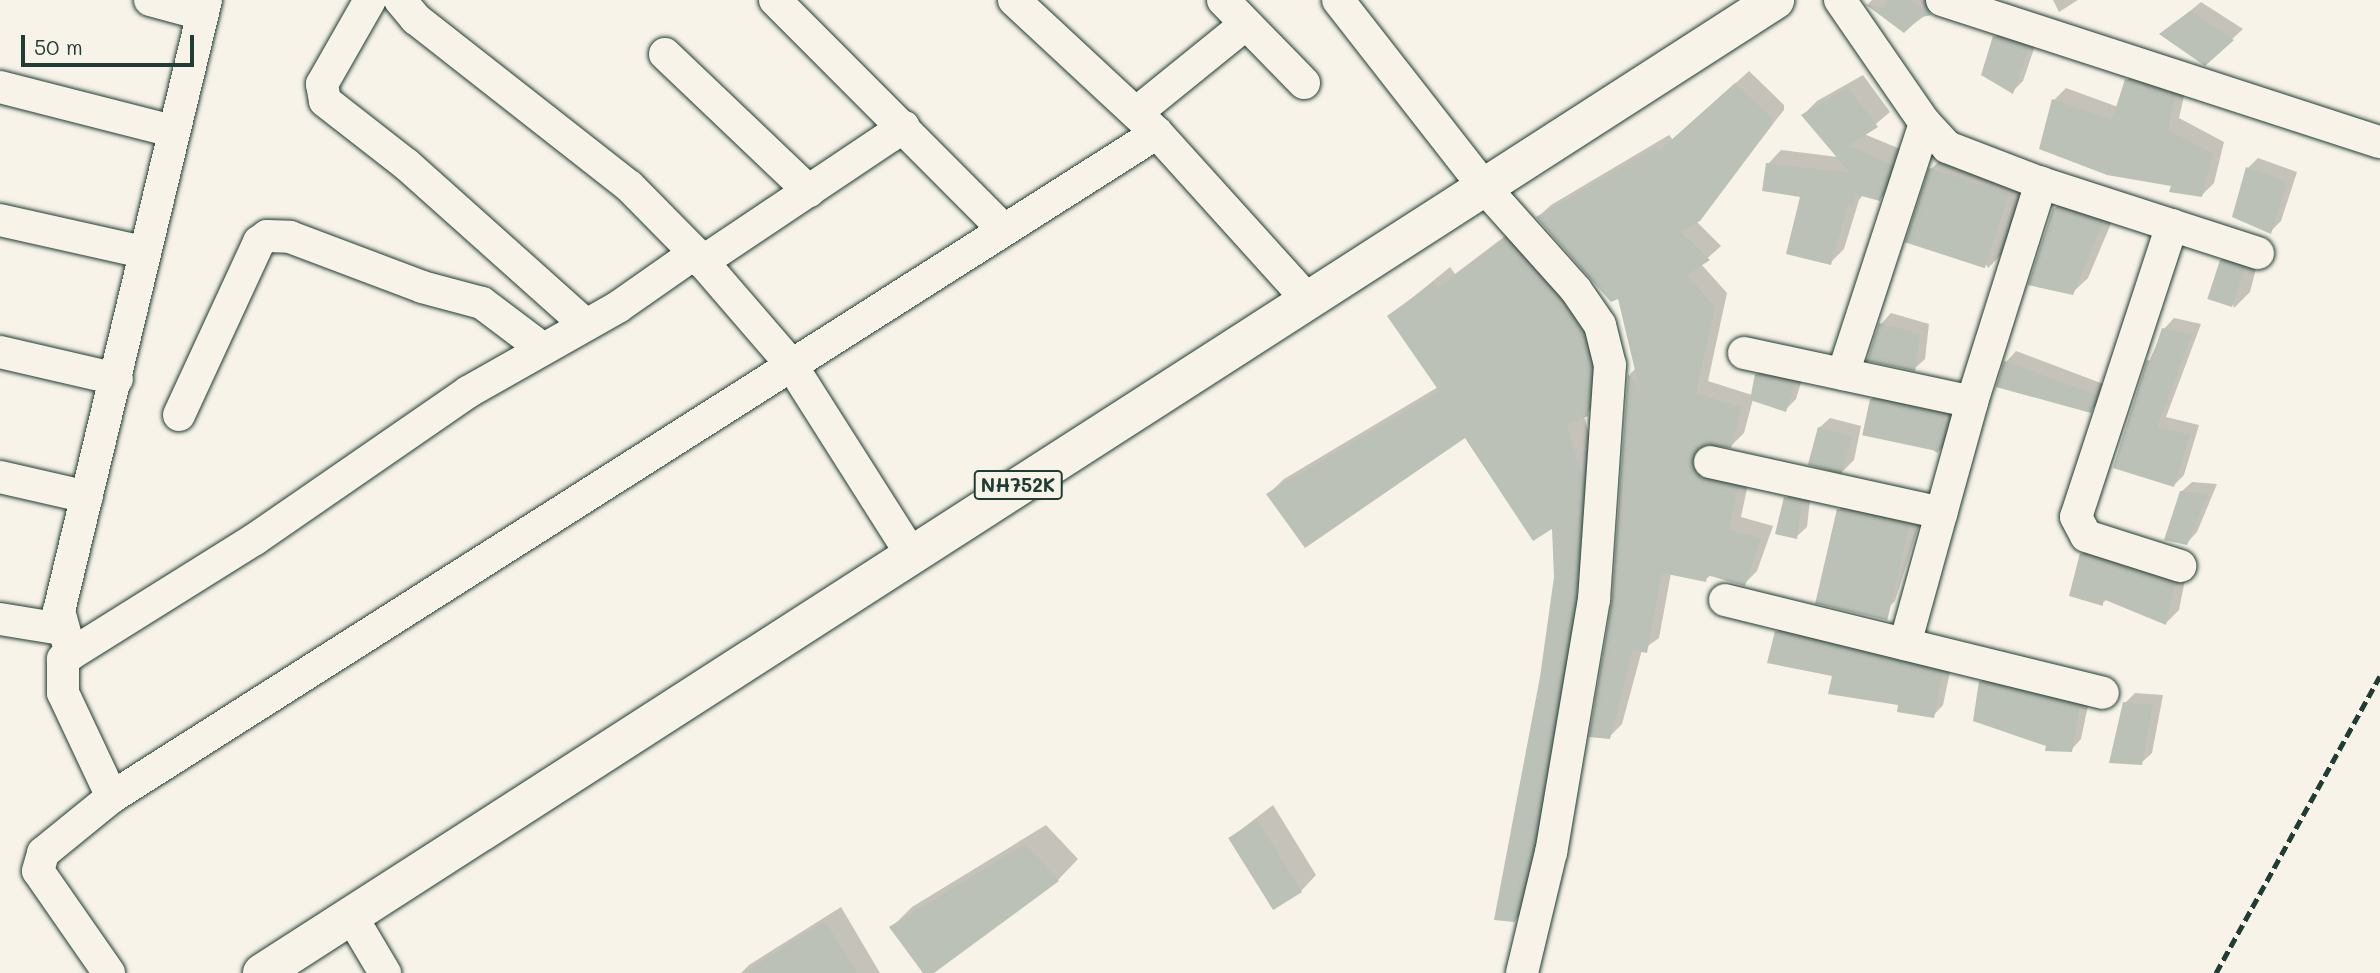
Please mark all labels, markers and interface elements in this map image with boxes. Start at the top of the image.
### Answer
scale bar [24,21,198,65]
text: 50 m [34,33,83,60]
road number: NH752K [972,470,1064,500]

